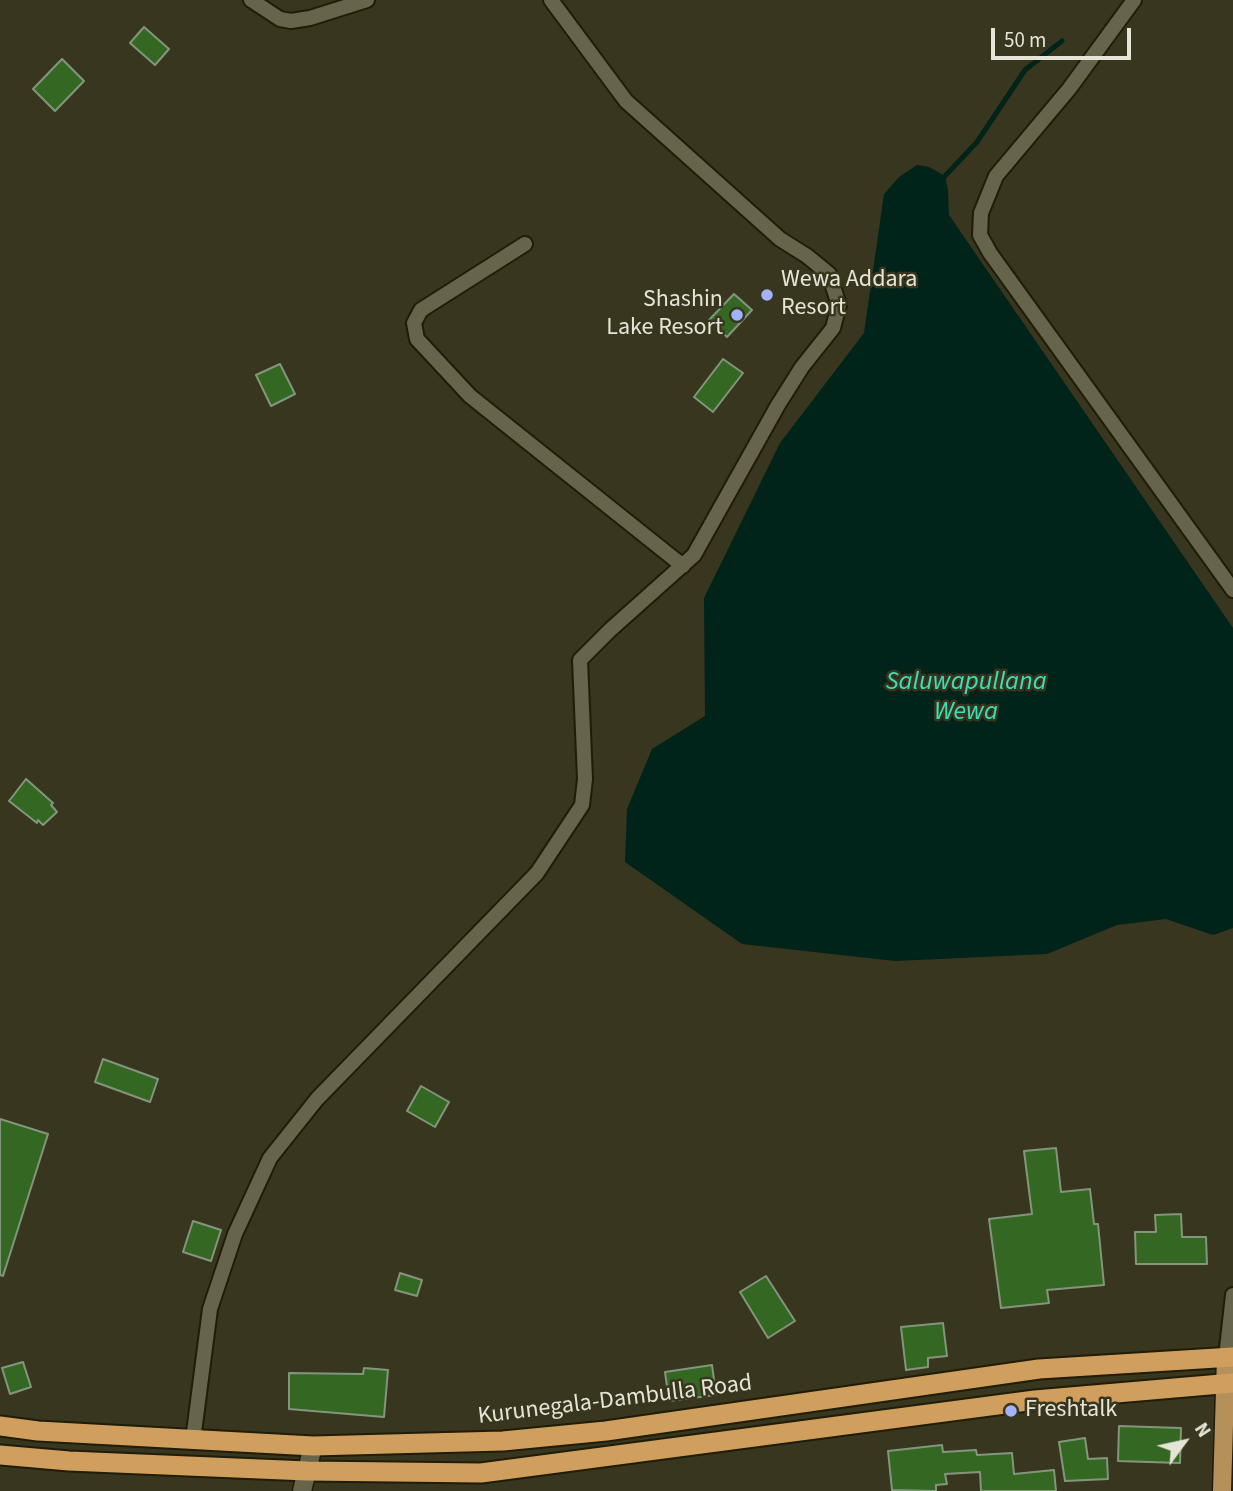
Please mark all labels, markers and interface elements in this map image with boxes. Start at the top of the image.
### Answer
scale bar [995,14,1135,58]
text: 50 m [1004,25,1046,55]
place label: Wewa Addara Resort [781,267,917,323]
place label: Shashin Lake Resort [606,287,723,343]
marker: Wewa Addara Resort [759,287,775,303]
marker: Shashin Lake Resort [729,307,745,323]
water label: Saluwapullana Wewa [885,667,1047,728]
street label: Kurunegala-Dambulla Road [476,1370,754,1432]
place label: Freshtalk [1025,1397,1117,1425]
marker: Freshtalk [1003,1403,1019,1419]
north arrow [1149,1407,1219,1477]
text: N [1187,1418,1217,1443]

